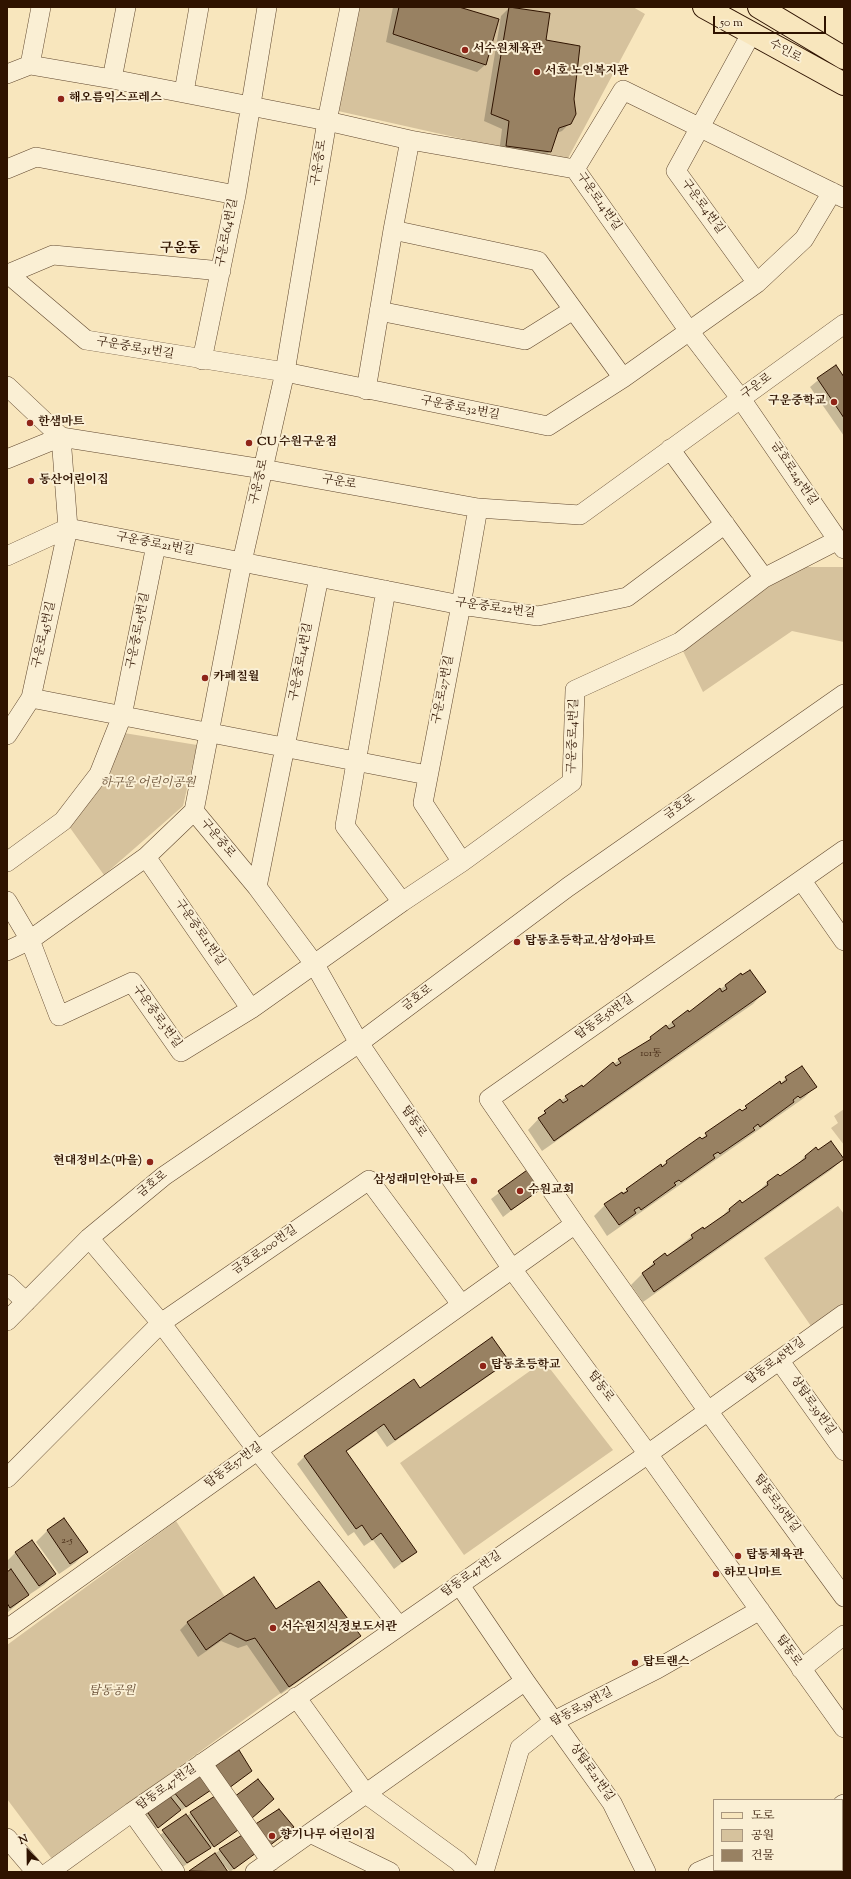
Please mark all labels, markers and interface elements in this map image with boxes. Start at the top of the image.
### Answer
scale bar [715,8,828,34]
text: 50 m [720,14,743,32]
street label: 수인로 [766,37,804,67]
place label: 서수원체육관 [473,43,543,57]
marker: 서수원체육관 [460,45,470,55]
place label: 서호 노인복지관 [545,65,629,79]
marker: 서호 노인복지관 [532,67,542,77]
place label: 해오름익스프레스 [69,92,162,106]
marker: 해오름익스프레스 [56,94,66,104]
street label: 구운중로 [309,139,331,187]
street label: 구운로14번길 [573,170,623,234]
street label: 구운로4번길 [677,177,727,237]
street label: 구운로64번길 [214,197,242,269]
district label: 구운동 [160,242,200,258]
street label: 구운중로31번길 [95,335,175,363]
street label: 구운로 [739,371,775,403]
street label: 구운중로32번길 [419,394,501,424]
place label: 구운중학교 [768,395,826,409]
marker: 구운중학교 [829,397,839,407]
place label: 한샘마트 [38,416,84,430]
marker: 한샘마트 [25,418,35,428]
place label: CU 수원구운점 [257,436,337,450]
marker: CU 수원구운점 [244,438,254,448]
street label: 금호로245번길 [766,439,820,509]
street label: 구운중로 [248,458,272,506]
street label: 구운로 [321,473,357,493]
place label: 동산어린이집 [39,474,109,488]
marker: 동산어린이집 [26,476,36,486]
street label: 구운중로21번길 [115,530,195,560]
street label: 구운중로15번길 [125,591,153,671]
street label: 구운중로22번길 [454,596,536,622]
street label: 구운로45번길 [30,600,60,670]
street label: 구운중로14번길 [287,622,317,702]
street label: 구운로27번길 [430,654,458,726]
place label: 카페칠월 [213,671,259,685]
marker: 카페칠월 [200,673,210,683]
street label: 구운중로4번길 [565,698,583,774]
park label: 하구운 어린이공원 [100,777,196,791]
street label: 금호로 [662,792,698,824]
street label: 구운중로 [197,817,237,861]
street label: 구운중로11번길 [171,897,227,969]
place label: 탑동초등학교.삼성아파트 [525,935,656,949]
marker: 탑동초등학교.삼성아파트 [512,937,522,947]
street label: 구운중로3번길 [128,983,184,1051]
street label: 금호로 [400,983,436,1015]
street label: 탑동로58번길 [573,993,637,1043]
house number: 101동 [640,1048,662,1060]
street label: 탑동로 [397,1104,429,1140]
place label: 현대정비소(마을) [53,1155,142,1169]
marker: 현대정비소(마을) [145,1157,155,1167]
street label: 금호로 [135,1168,171,1202]
place label: 삼성래미안아파트 [373,1174,466,1188]
marker: 삼성래미안아파트 [469,1176,479,1186]
place label: 수원교회 [528,1184,574,1198]
marker: 수원교회 [515,1186,525,1196]
street label: 금호로200번길 [230,1223,300,1279]
street label: 탑동로48번길 [743,1336,809,1388]
place label: 탑동초등학교 [491,1359,561,1373]
marker: 탑동초등학교 [478,1361,488,1371]
street label: 탑동로 [584,1369,616,1405]
street label: 상탑로39번길 [786,1374,838,1438]
street label: 탑동로57번길 [202,1440,266,1492]
street label: 탑동로36번길 [750,1472,802,1536]
house number: 2-5 [61,1535,73,1547]
street label: 탑동로47번길 [439,1549,505,1601]
place label: 탑동체육관 [746,1549,804,1563]
marker: 탑동체육관 [733,1551,743,1561]
place label: 하모니마트 [724,1567,782,1581]
marker: 하모니마트 [711,1569,721,1579]
place label: 서수원지식정보도서관 [281,1621,397,1635]
marker: 서수원지식정보도서관 [268,1623,278,1633]
street label: 탑동로 [772,1633,804,1669]
place label: 탑트랜스 [643,1656,689,1670]
marker: 탑트랜스 [630,1658,640,1668]
park label: 탑동공원 [89,1685,135,1699]
street label: 탑동로39번길 [548,1686,616,1730]
street label: 상탑로21번길 [566,1741,616,1805]
street label: 탑동로47번길 [134,1762,200,1814]
legend [713,1799,843,1871]
text: 도로 [751,1807,774,1825]
text: 공원 [751,1827,774,1845]
place label: 향기나무 어린이집 [280,1829,375,1843]
north arrow [8,1831,48,1871]
text: N [16,1831,31,1849]
marker: 향기나무 어린이집 [267,1831,277,1841]
text: 건물 [751,1847,774,1865]

